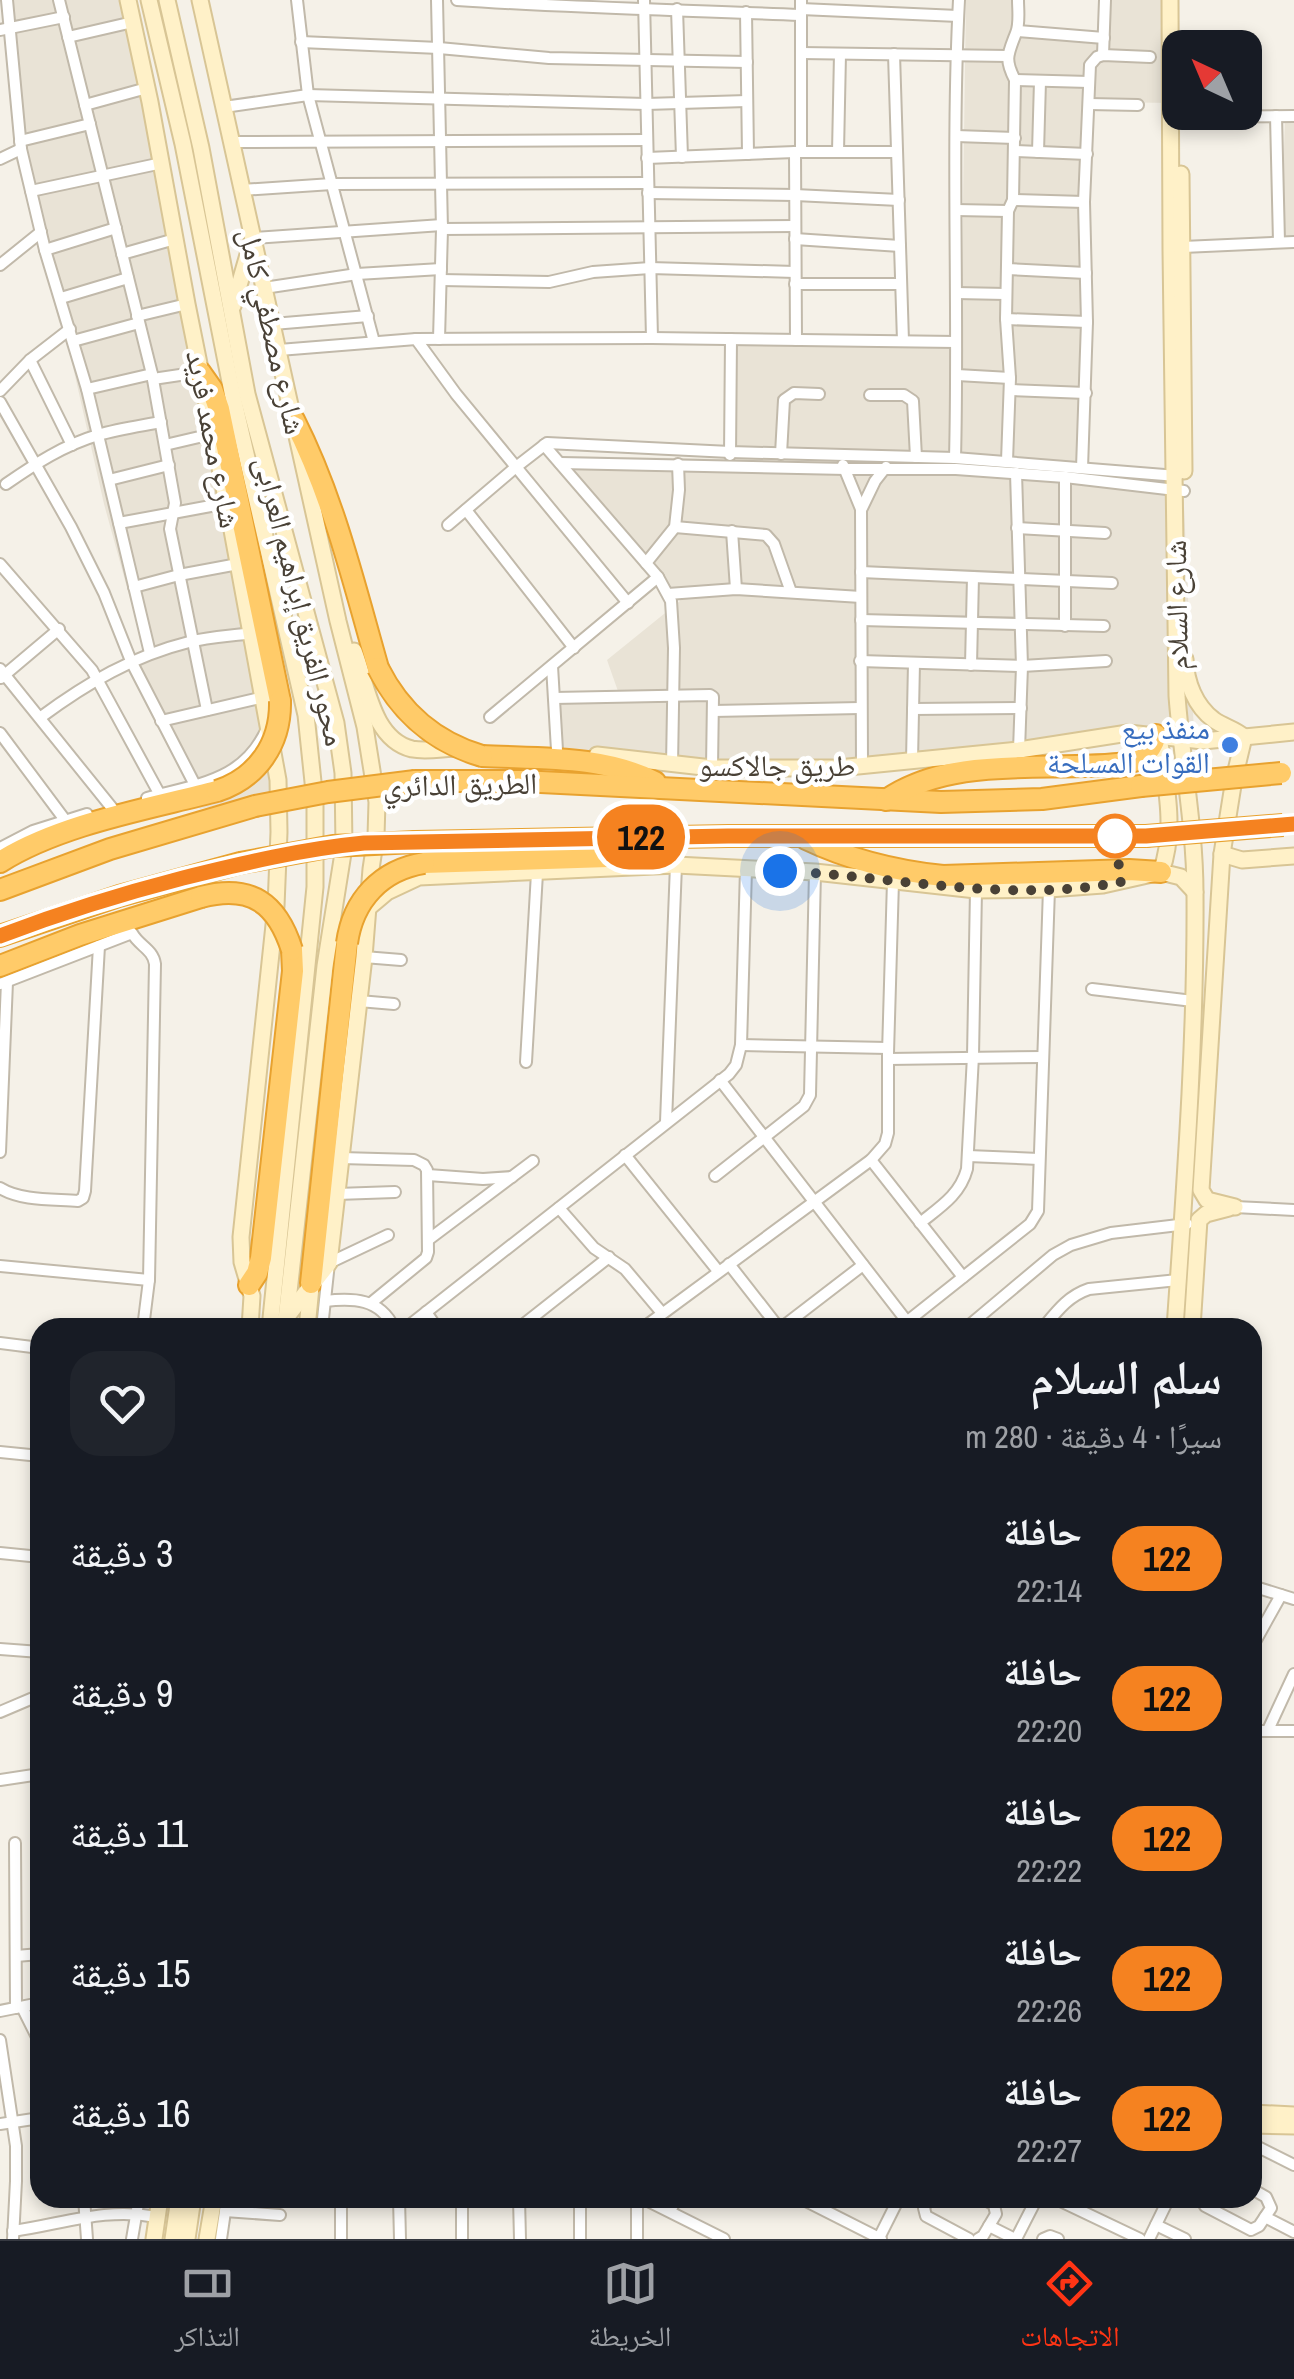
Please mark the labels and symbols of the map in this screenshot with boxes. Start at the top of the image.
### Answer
north arrow [1162,30,1262,130]
street label: شارع مصطفي كامل [225,224,316,439]
street label: شارع محمد فريد [177,347,251,531]
street label: محور الفريق إبراهيم العرابى [245,452,356,750]
street label: شارع السلام [1155,540,1197,670]
place label: منفذ بيع القوات المسلحة [1047,708,1210,782]
marker: منفذ بيع القوات المسلحة [1219,734,1241,756]
street label: طريق جالاكسو [699,745,855,785]
street label: الطريق الدائري [382,763,538,810]
line badge: 122 [584,804,698,870]
unlabelled marker [1094,815,1136,857]
your location [755,846,805,896]

